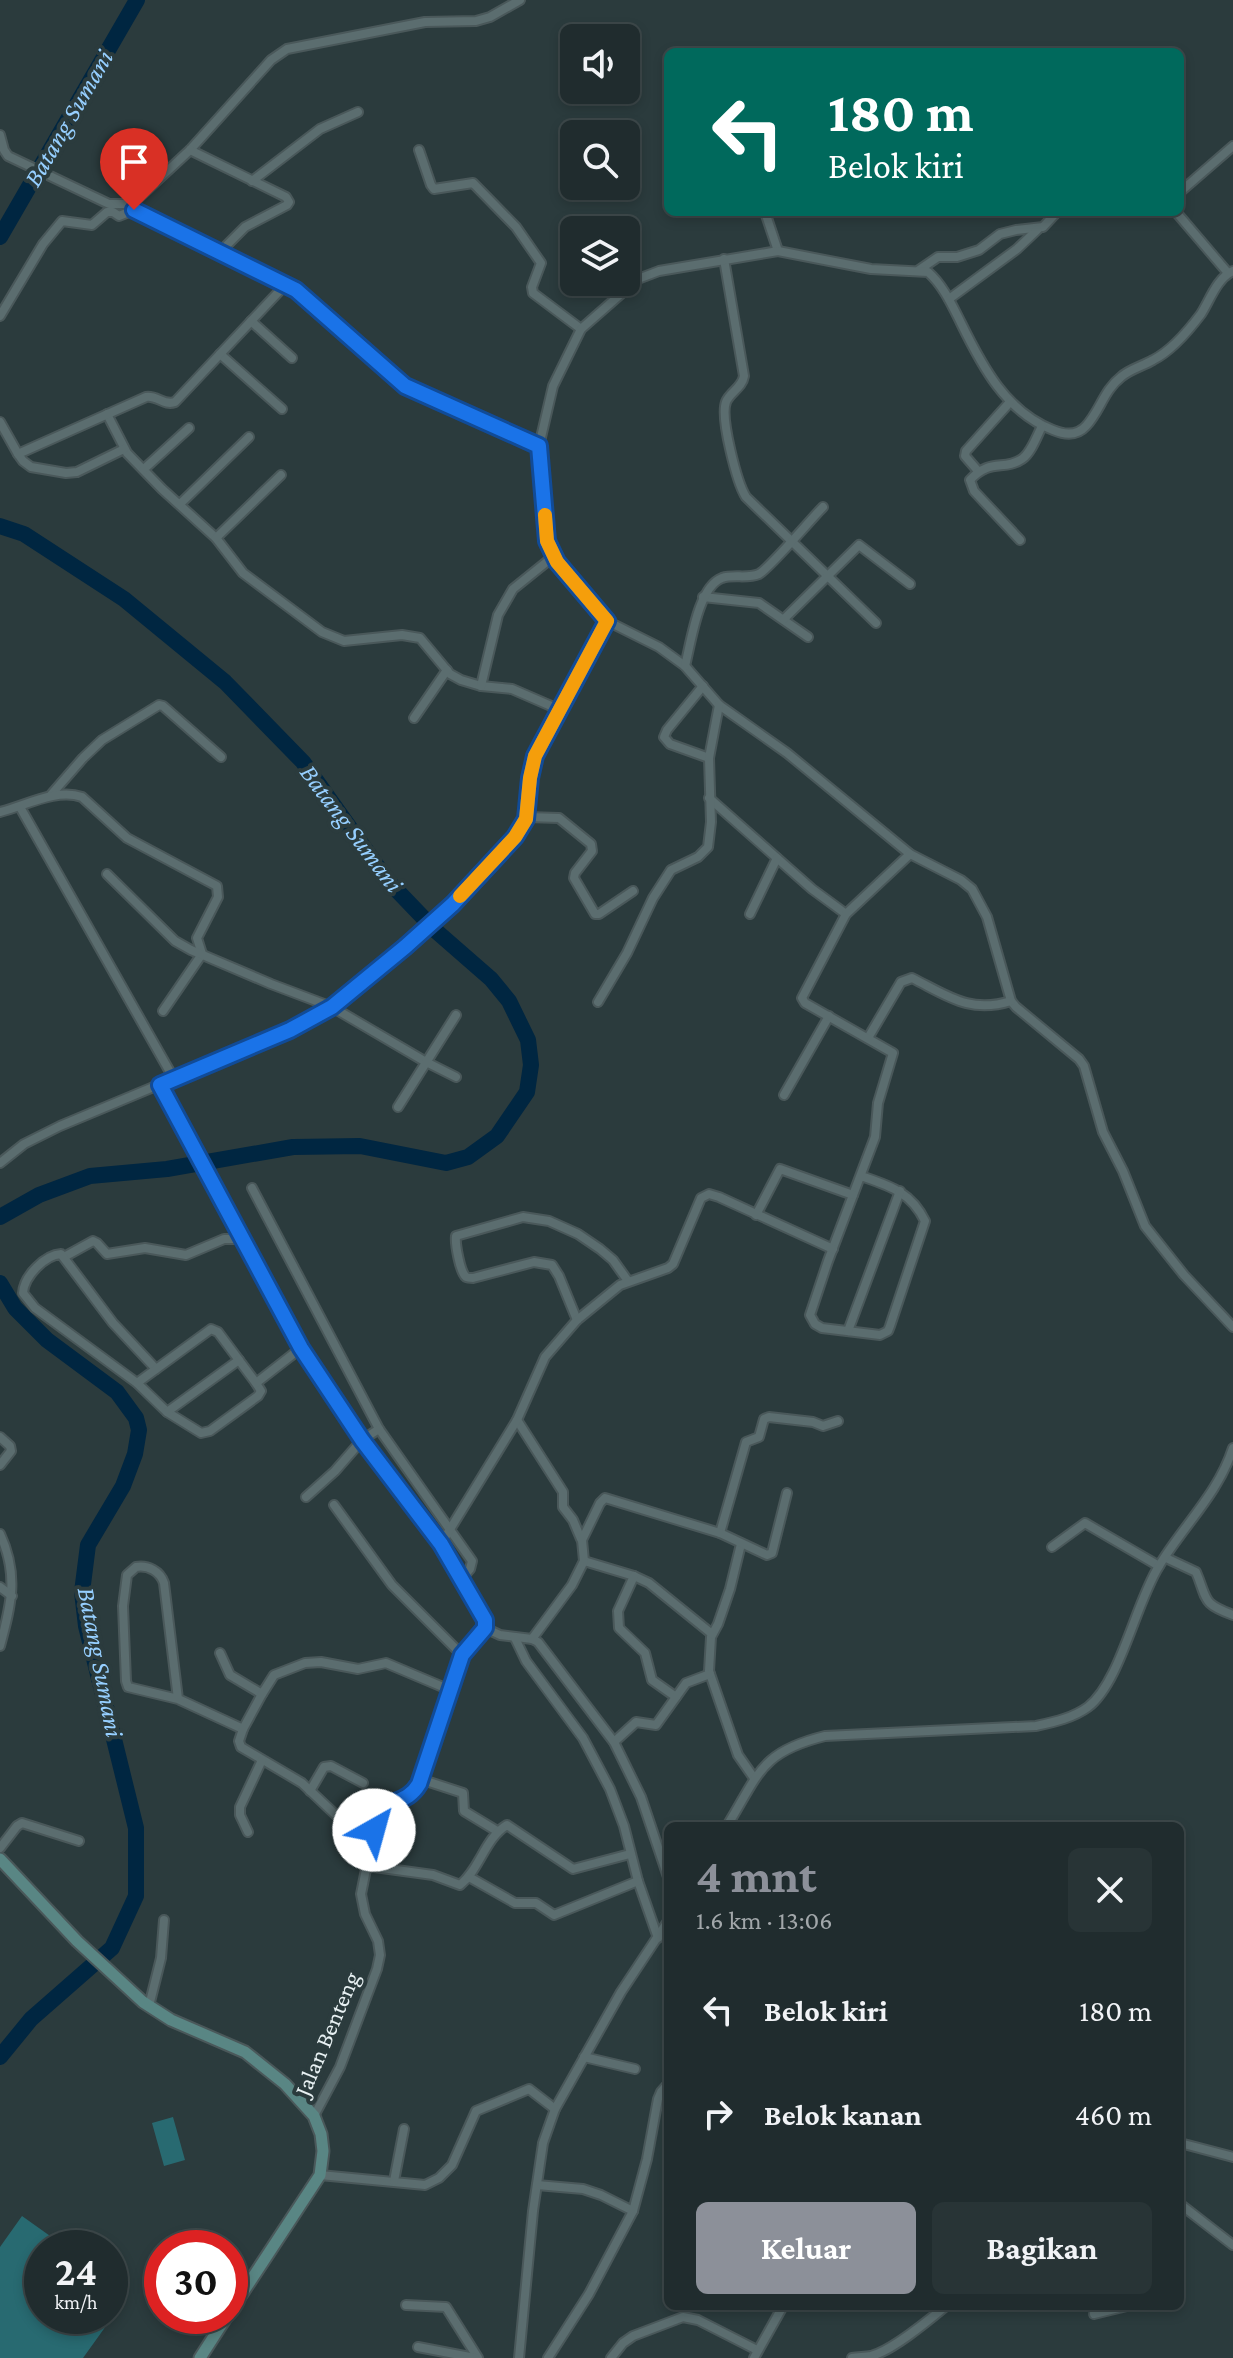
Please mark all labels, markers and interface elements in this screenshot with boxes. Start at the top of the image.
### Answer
map controls [560,24,640,296]
button: sound [560,24,640,104]
water label: Batang Sumani [18,45,119,192]
icon: left [696,80,800,184]
text: 180 m [828,81,974,143]
button: search [560,120,640,200]
pin [100,128,168,210]
icon: arrive [112,140,156,184]
text: Belok kiri [828,146,964,186]
button: layers [560,216,640,296]
water label: Batang Sumani [294,759,409,898]
water label: Batang Sumani [72,1584,129,1740]
position arrow [332,1788,416,1872]
button: close [1068,1848,1152,1932]
text: 4 mnt [696,1849,817,1902]
text: 1.6 km · 13:06 [696,1906,833,1935]
street label: Jalan Benteng [287,1967,365,2102]
icon: left [696,1988,740,2032]
text: Belok kiri [764,1994,888,2027]
text: 180 m [1079,1994,1152,2027]
icon: right [696,2092,740,2136]
text: Belok kanan [764,2098,922,2131]
text: 460 m [1075,2098,1152,2131]
button: Keluar [696,2202,916,2294]
button: Bagikan [932,2202,1152,2294]
speed limit sign: 30 [144,2230,248,2334]
text: 24 [55,2249,97,2294]
text: km/h [54,2291,98,2313]

